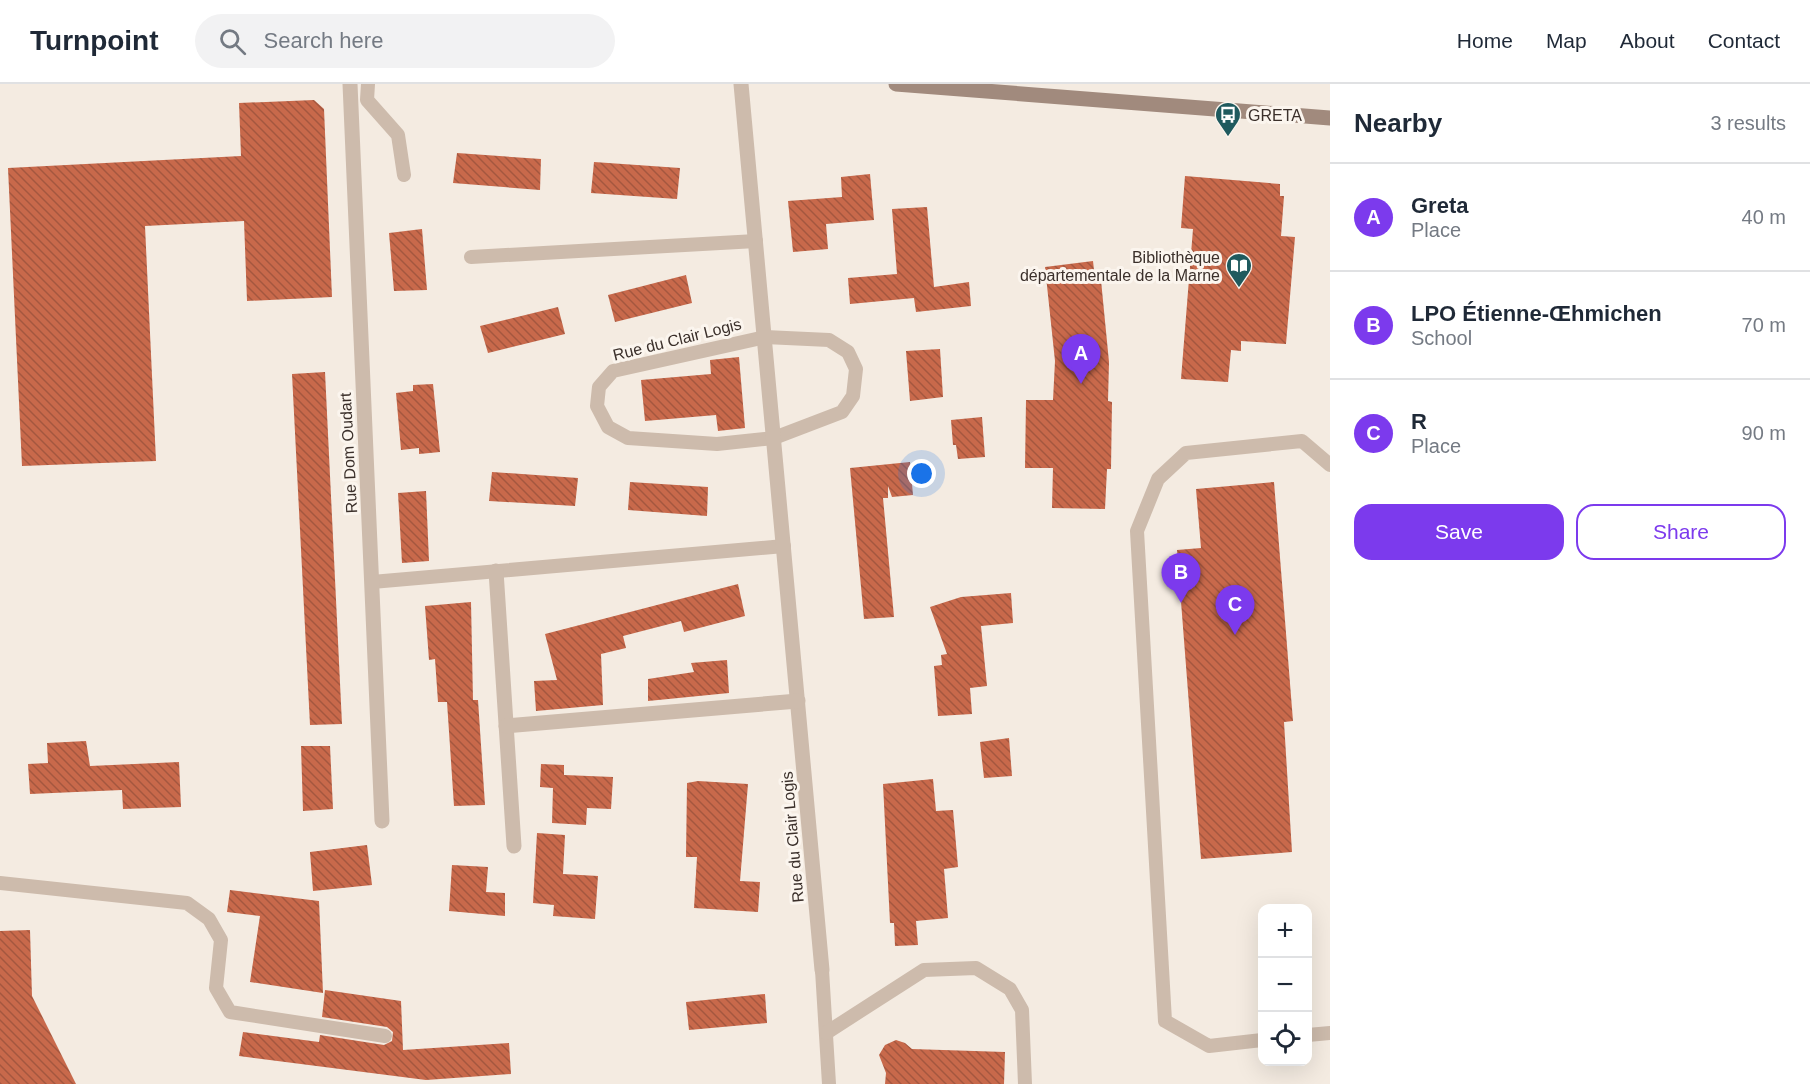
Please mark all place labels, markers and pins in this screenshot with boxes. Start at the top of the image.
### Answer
bus stop icon: GRETA [1213,100,1243,138]
place label: GRETA [1248,107,1302,124]
place label: Bibliothèque départementale de la Marne [1020,249,1220,284]
library icon: Bibliothèque départementale de la Marne [1224,251,1254,289]
pin: A [1062,334,1100,384]
pin: B [1162,554,1200,603]
pin: C [1216,586,1254,635]

